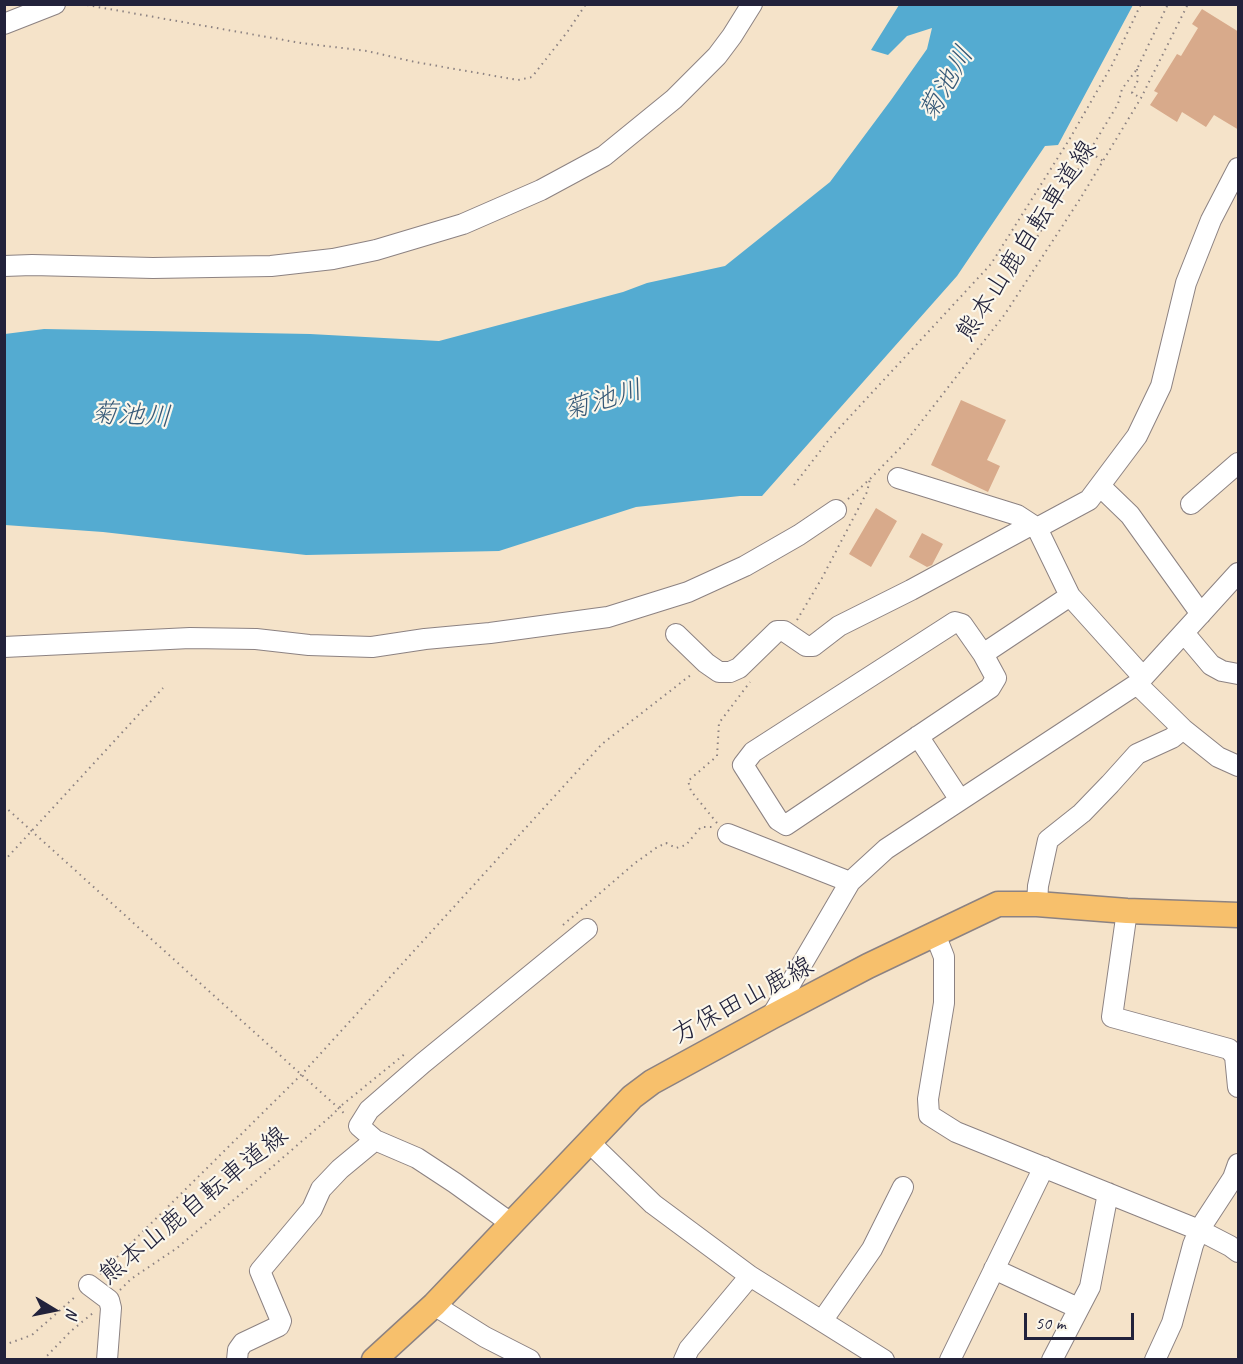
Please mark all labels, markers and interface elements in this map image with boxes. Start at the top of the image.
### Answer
water label: 菊池川 [913,41,981,127]
street label: 熊本山鹿自転車道線 [950,134,1104,348]
water label: 菊池川 [560,374,646,428]
water label: 菊池川 [90,398,172,434]
street label: 方保田山鹿線 [667,951,819,1051]
street label: 熊本山鹿自転車道線 [93,1120,295,1292]
north arrow [24,1280,84,1340]
scale bar [1027,1301,1136,1339]
text: N [61,1307,82,1320]
text: 50 m [1035,1312,1066,1334]

